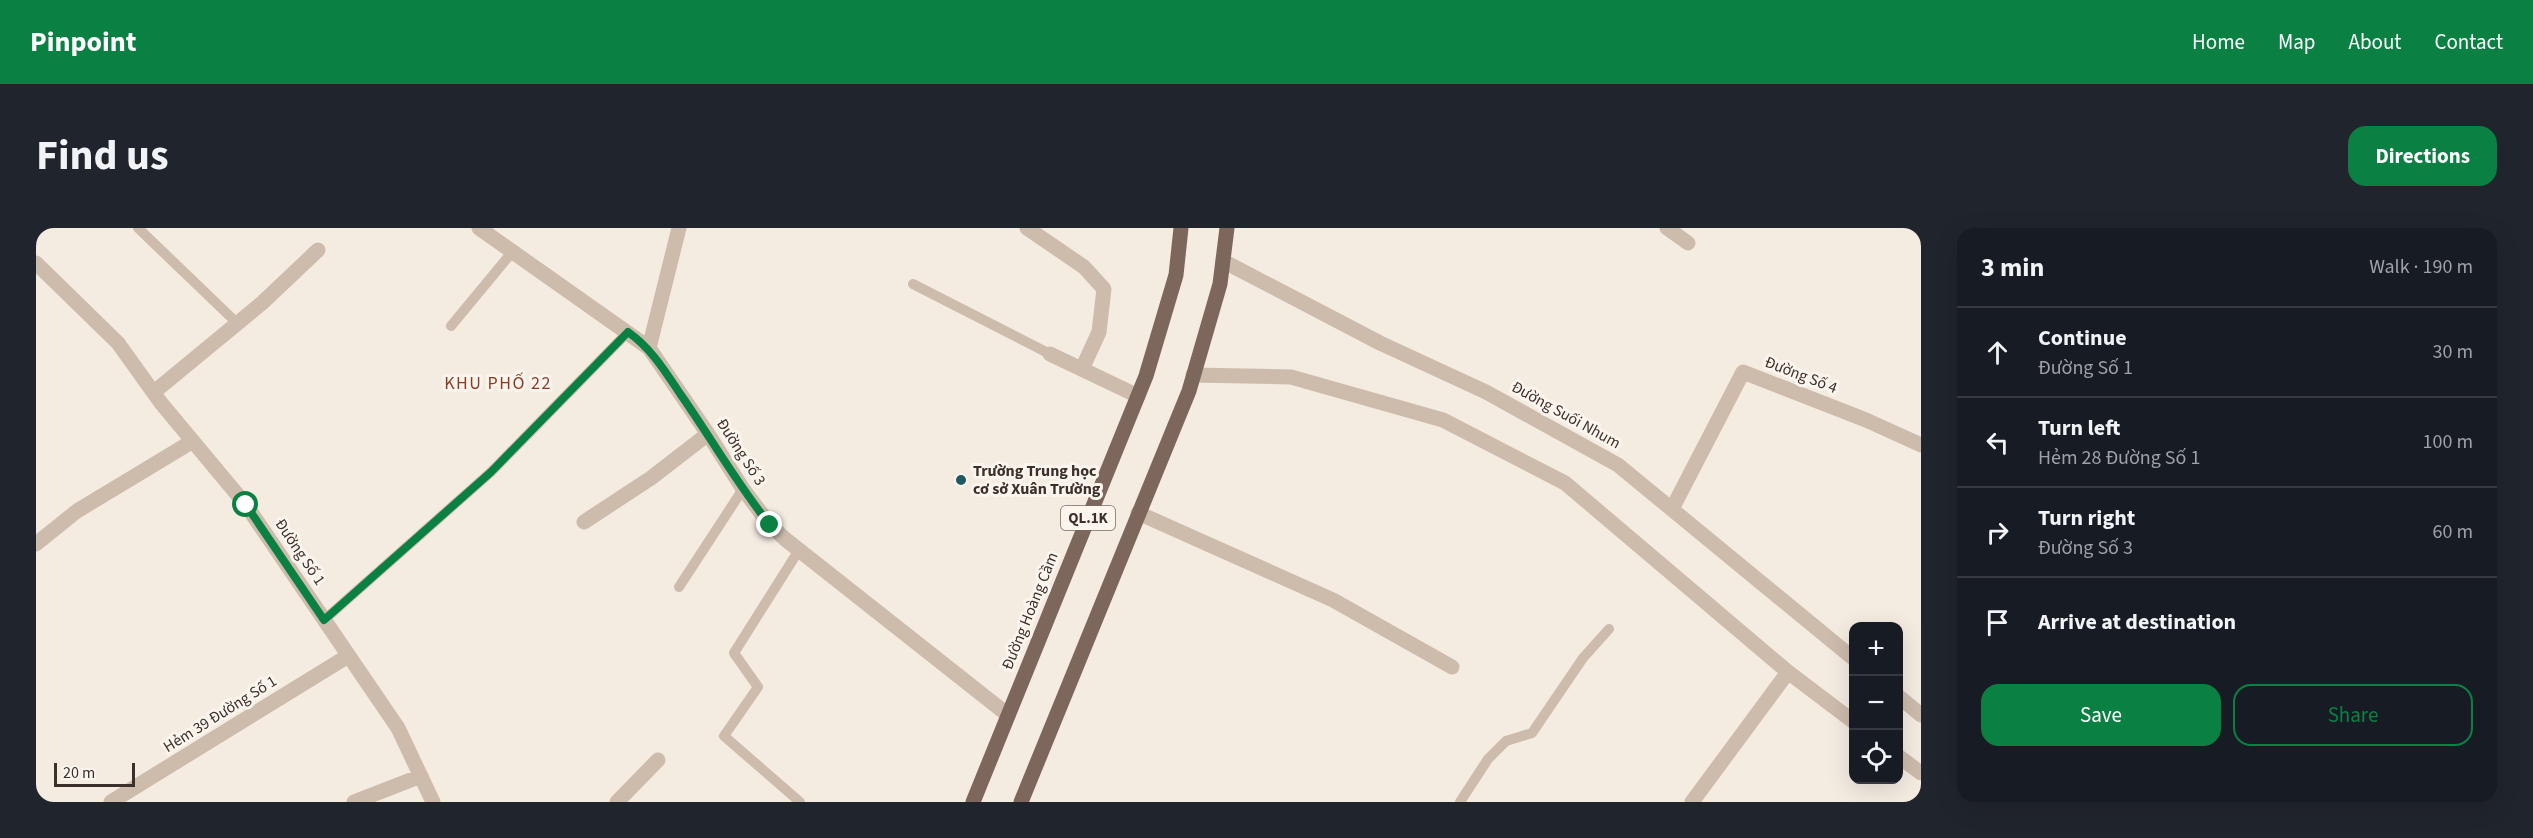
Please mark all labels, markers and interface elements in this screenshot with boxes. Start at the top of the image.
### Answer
text: Pinpoint [30,22,137,62]
text: Home [2192,27,2245,57]
text: Map [2278,27,2316,57]
text: About [2349,27,2401,57]
text: Contact [2434,27,2503,57]
text: Find us [36,126,169,186]
button: Directions [2348,126,2497,186]
text: 3 min [1981,249,2044,286]
text: Walk · 190 m [2369,253,2473,281]
text: Continue [2038,322,2127,354]
icon: ahead [1981,336,2014,369]
text: 30 m [2433,338,2473,366]
street label: Đường Số 4 [1762,351,1840,399]
text: Đường Số 1 [2038,354,2133,382]
district label: KHU PHỐ 22 [444,371,552,396]
street label: Đường Suối Nhum [1507,376,1625,454]
text: Turn left [2038,412,2120,444]
street label: Đường Số 3 [711,414,771,490]
icon: left [1981,426,2014,459]
text: 100 m [2423,428,2473,456]
text: Hẻm 28 Đường Số 1 [2038,444,2200,472]
place label: Trường Trung học cơ sở Xuân Trường [973,460,1101,500]
marker: Trường Trung học cơ sở Xuân Trường [954,473,968,487]
route start [232,491,258,517]
text: Turn right [2038,502,2135,534]
road number: QL.1K [1061,506,1115,530]
route end [756,511,782,537]
street label: Đường Số 1 [270,514,330,590]
icon: right [1981,516,2014,549]
text: 60 m [2433,518,2473,546]
text: Đường Số 3 [2038,534,2133,562]
street label: Đường Hoàng Cầm [996,549,1064,673]
icon: arrive [1981,606,2014,639]
text: Arrive at destination [2038,606,2236,638]
map controls [1849,622,1903,784]
button: + [1849,622,1903,676]
street label: Hẻm 39 Đường Số 1 [159,670,281,758]
button: − [1849,676,1903,730]
button: Save [1981,684,2221,746]
button: Share [2233,684,2473,746]
button: locate [1849,730,1903,784]
scale bar [54,760,135,788]
text: 20 m [63,762,95,784]

